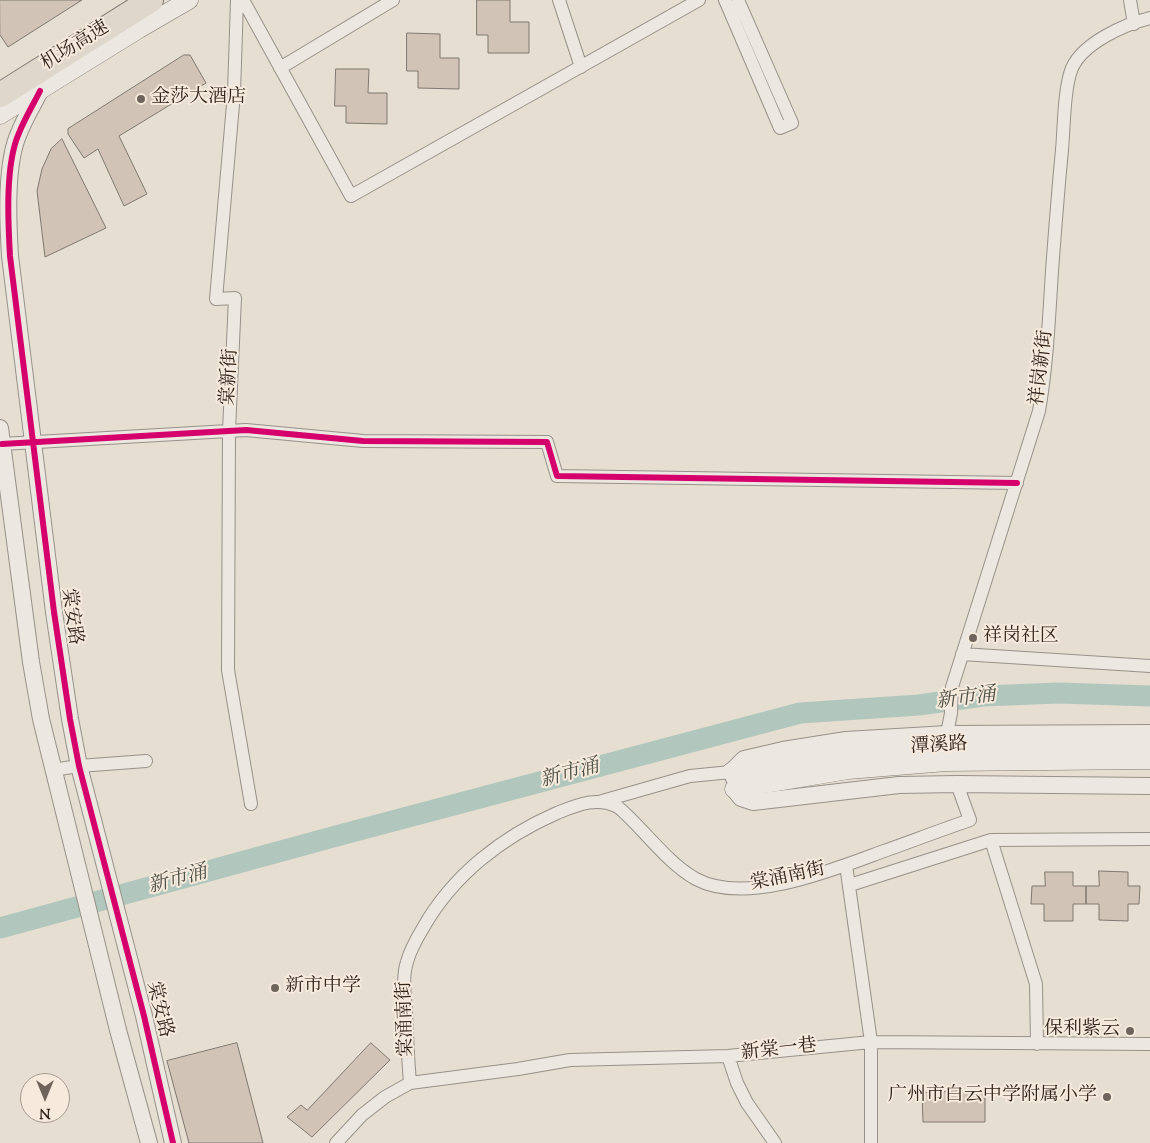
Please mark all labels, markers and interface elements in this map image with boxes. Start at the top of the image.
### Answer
street label: 机场高速 [38,17,114,77]
place label: 金莎大酒店 [151,88,246,110]
marker: 金莎大酒店 [135,93,147,105]
street label: 祥岗新街 [1027,329,1059,407]
street label: 棠新街 [218,348,244,406]
street label: 棠安路 [55,587,85,647]
place label: 祥岗社区 [983,627,1059,649]
marker: 祥岗社区 [967,632,979,644]
water label: 新市涌 [935,684,997,716]
street label: 潭溪路 [910,734,968,760]
water label: 新市涌 [538,756,602,794]
street label: 棠涌南街 [748,859,828,897]
water label: 新市涌 [146,862,210,900]
place label: 新市中学 [285,977,361,999]
street label: 棠安路 [140,980,176,1040]
street label: 棠涌南街 [394,981,420,1057]
marker: 新市中学 [269,982,281,994]
place label: 保利紫云 [1044,1020,1120,1042]
marker: 保利紫云 [1124,1025,1136,1037]
street label: 新棠一巷 [740,1036,818,1066]
north arrow [20,1073,70,1123]
place label: 广州市白云中学附属小学 [888,1086,1097,1108]
marker: 广州市白云中学附属小学 [1101,1091,1113,1103]
text: N [39,1102,51,1122]

